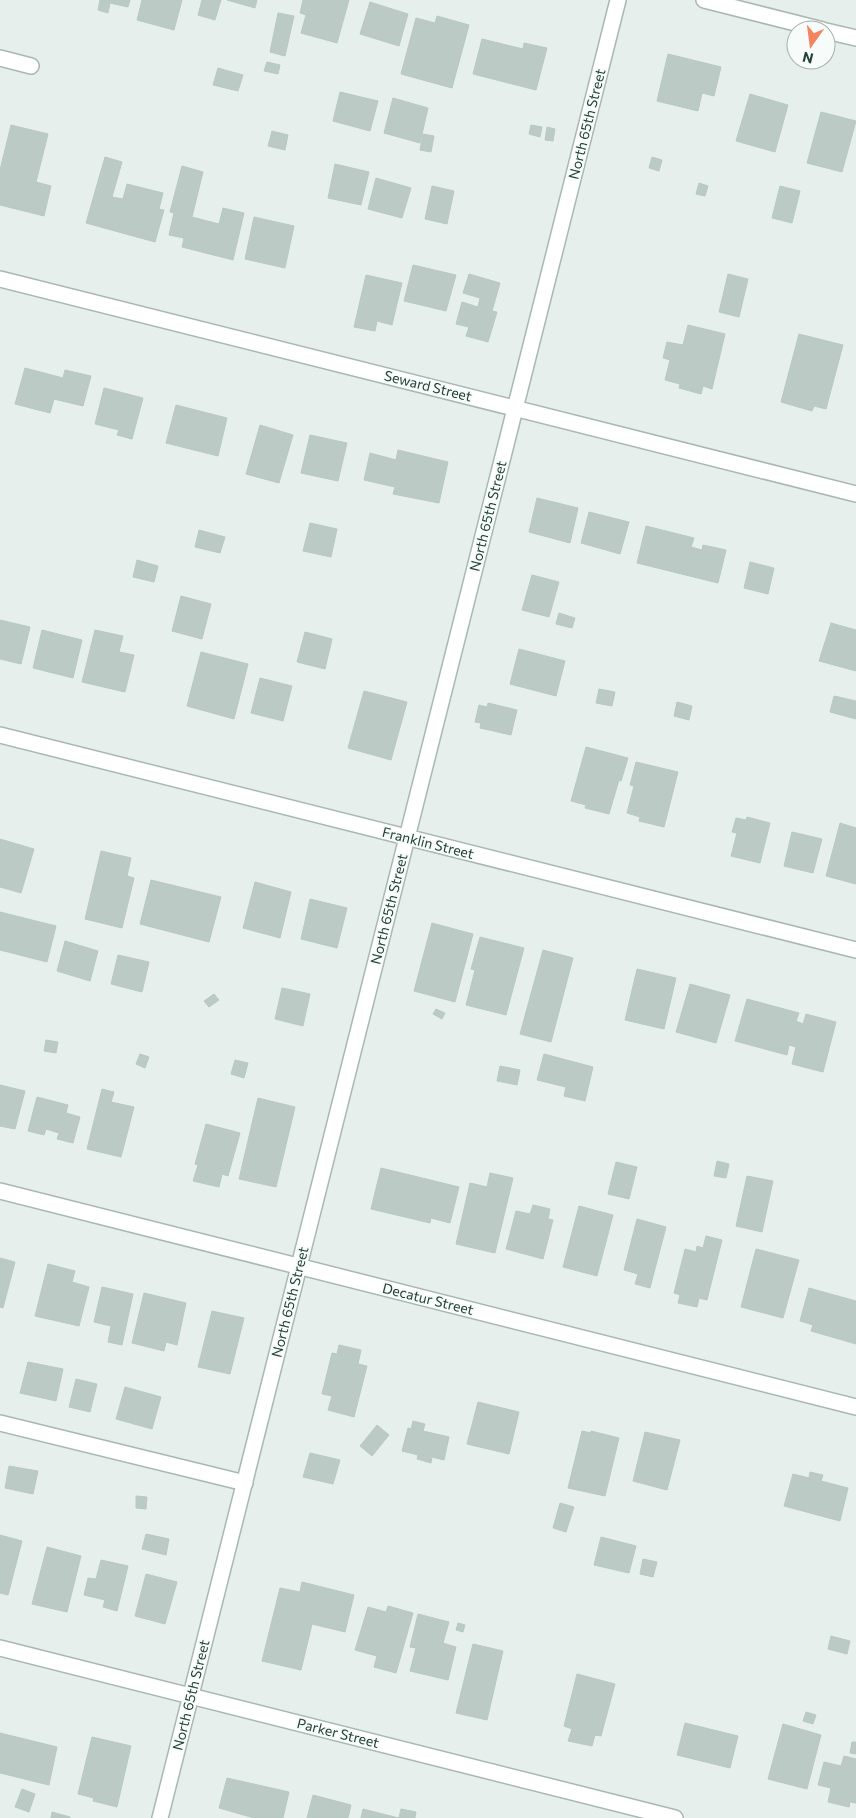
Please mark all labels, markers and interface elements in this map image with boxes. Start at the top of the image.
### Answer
north arrow [786,20,836,70]
text: N [801,49,815,68]
street label: North 65th Street [565,67,609,181]
street label: Seward Street [383,366,474,405]
street label: North 65th Street [466,459,510,573]
street label: Franklin Street [381,823,476,862]
street label: North 65th Street [367,852,411,966]
street label: North 65th Street [268,1245,312,1359]
street label: Decatur Street [381,1279,476,1318]
street label: North 65th Street [169,1638,213,1752]
street label: Parker Street [295,1714,381,1751]

